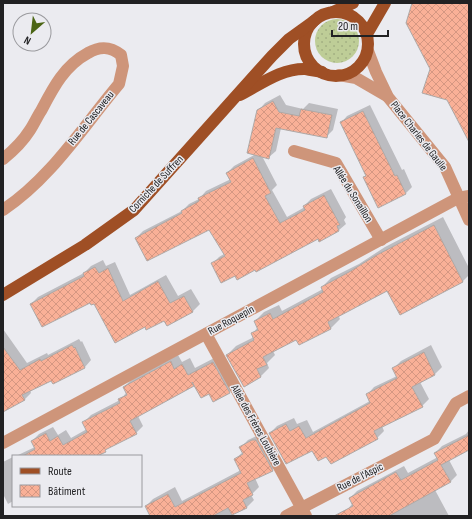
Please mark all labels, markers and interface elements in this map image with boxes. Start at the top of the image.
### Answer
north arrow [12,12,52,52]
scale bar [332,12,388,38]
text: 20 m [338,19,358,34]
text: N [22,33,33,48]
street label: Rue de Cascaveau [65,88,117,148]
street label: Place Charles de Gaulle [388,99,450,173]
street label: Corniche de Suffren [126,152,186,215]
street label: Allée du Sonaillon [330,163,376,225]
street label: Rue Roquepin [206,302,256,338]
street label: Allée des Frères Loubière [228,381,284,468]
legend [12,455,142,507]
street label: Rue de l'Aspic [335,460,385,494]
text: Route [48,464,72,479]
text: Bâtiment [48,484,86,499]

